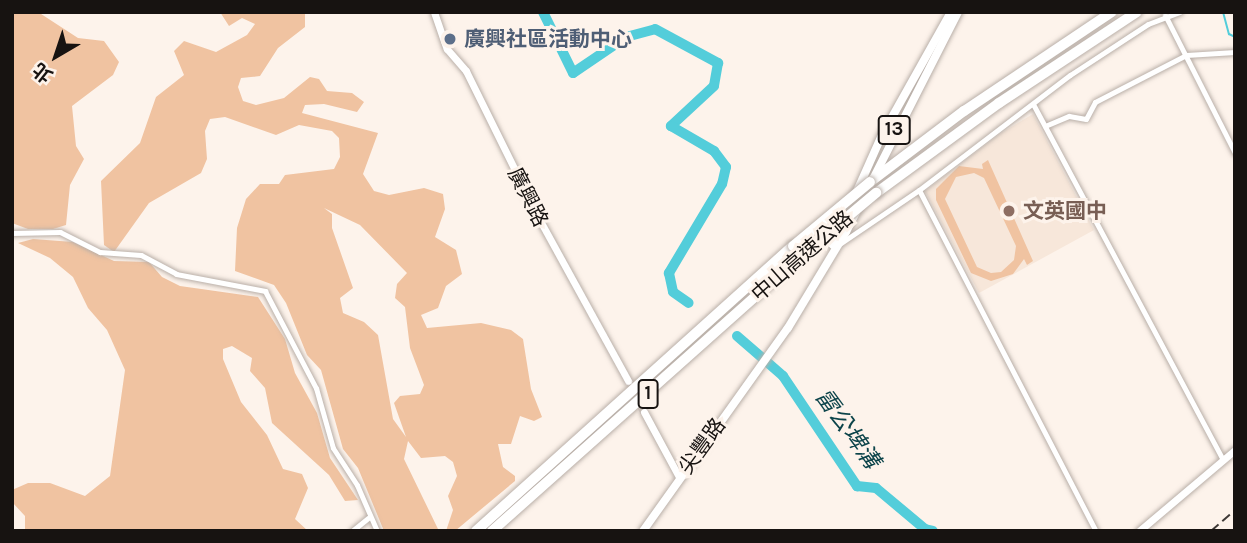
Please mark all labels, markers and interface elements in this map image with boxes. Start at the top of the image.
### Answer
north arrow [21,21,91,91]
place label: 廣興社區活動中心 [464,26,632,52]
marker: 廣興社區活動中心 [442,31,458,47]
text: 北 [28,58,57,87]
road number: 13 [876,114,912,146]
street label: 廣興路 [502,163,554,231]
place label: 文英國中 [1023,198,1107,224]
marker: 文英國中 [1001,203,1017,219]
street label: 中山高速公路 [746,205,858,307]
road number: 1 [638,378,658,410]
water label: 雷公埤溝 [809,384,885,474]
street label: 尖豐路 [673,413,731,479]

